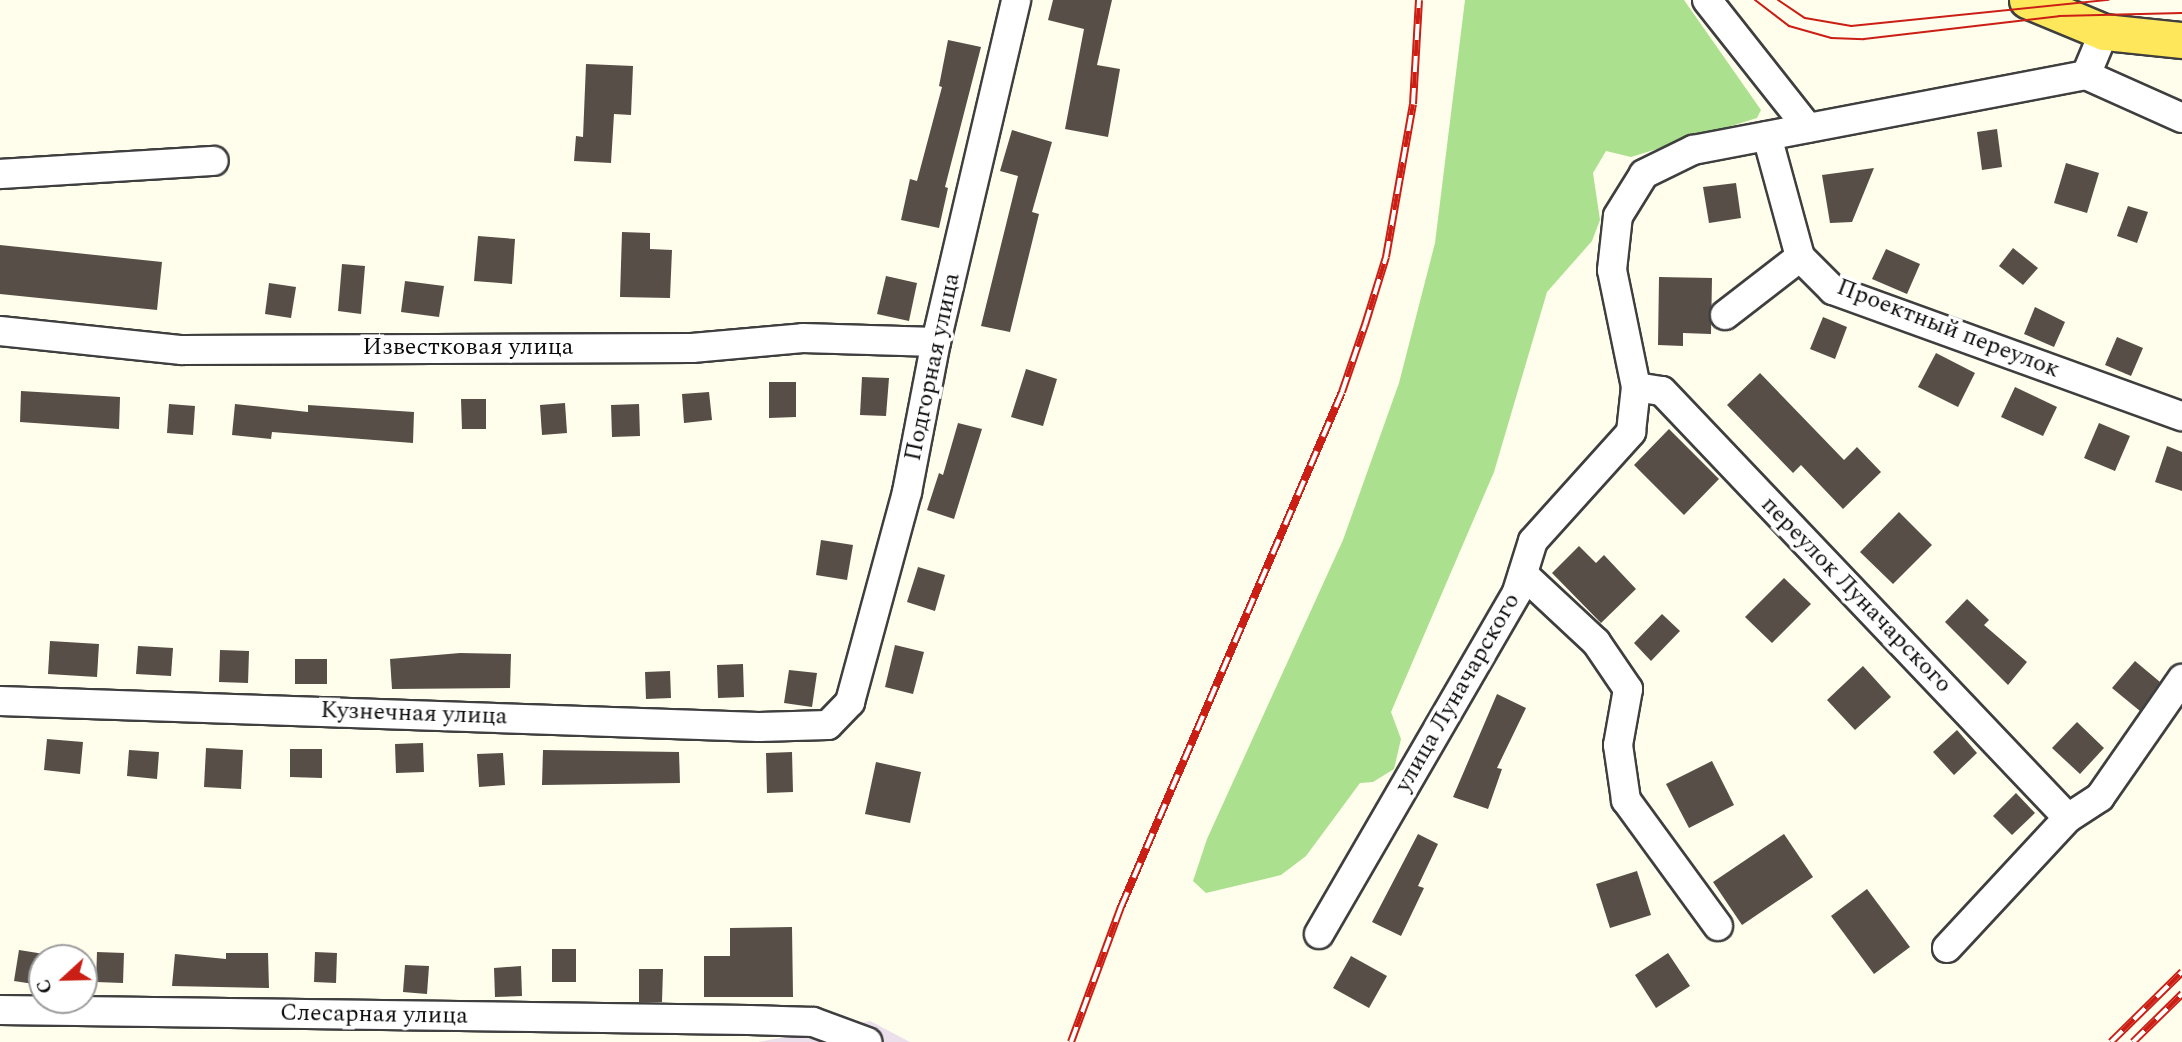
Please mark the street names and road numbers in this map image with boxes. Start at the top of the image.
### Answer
street label: Подгорная улица [899,270,967,464]
street label: Проектный переулок [1833,273,2063,385]
street label: Известковая улица [362,334,574,362]
street label: переулок Луначарского [1755,491,1957,699]
street label: улица Луначарского [1389,588,1527,798]
street label: Кузнечная улица [320,696,508,732]
street label: Слесарная улица [280,999,468,1031]

